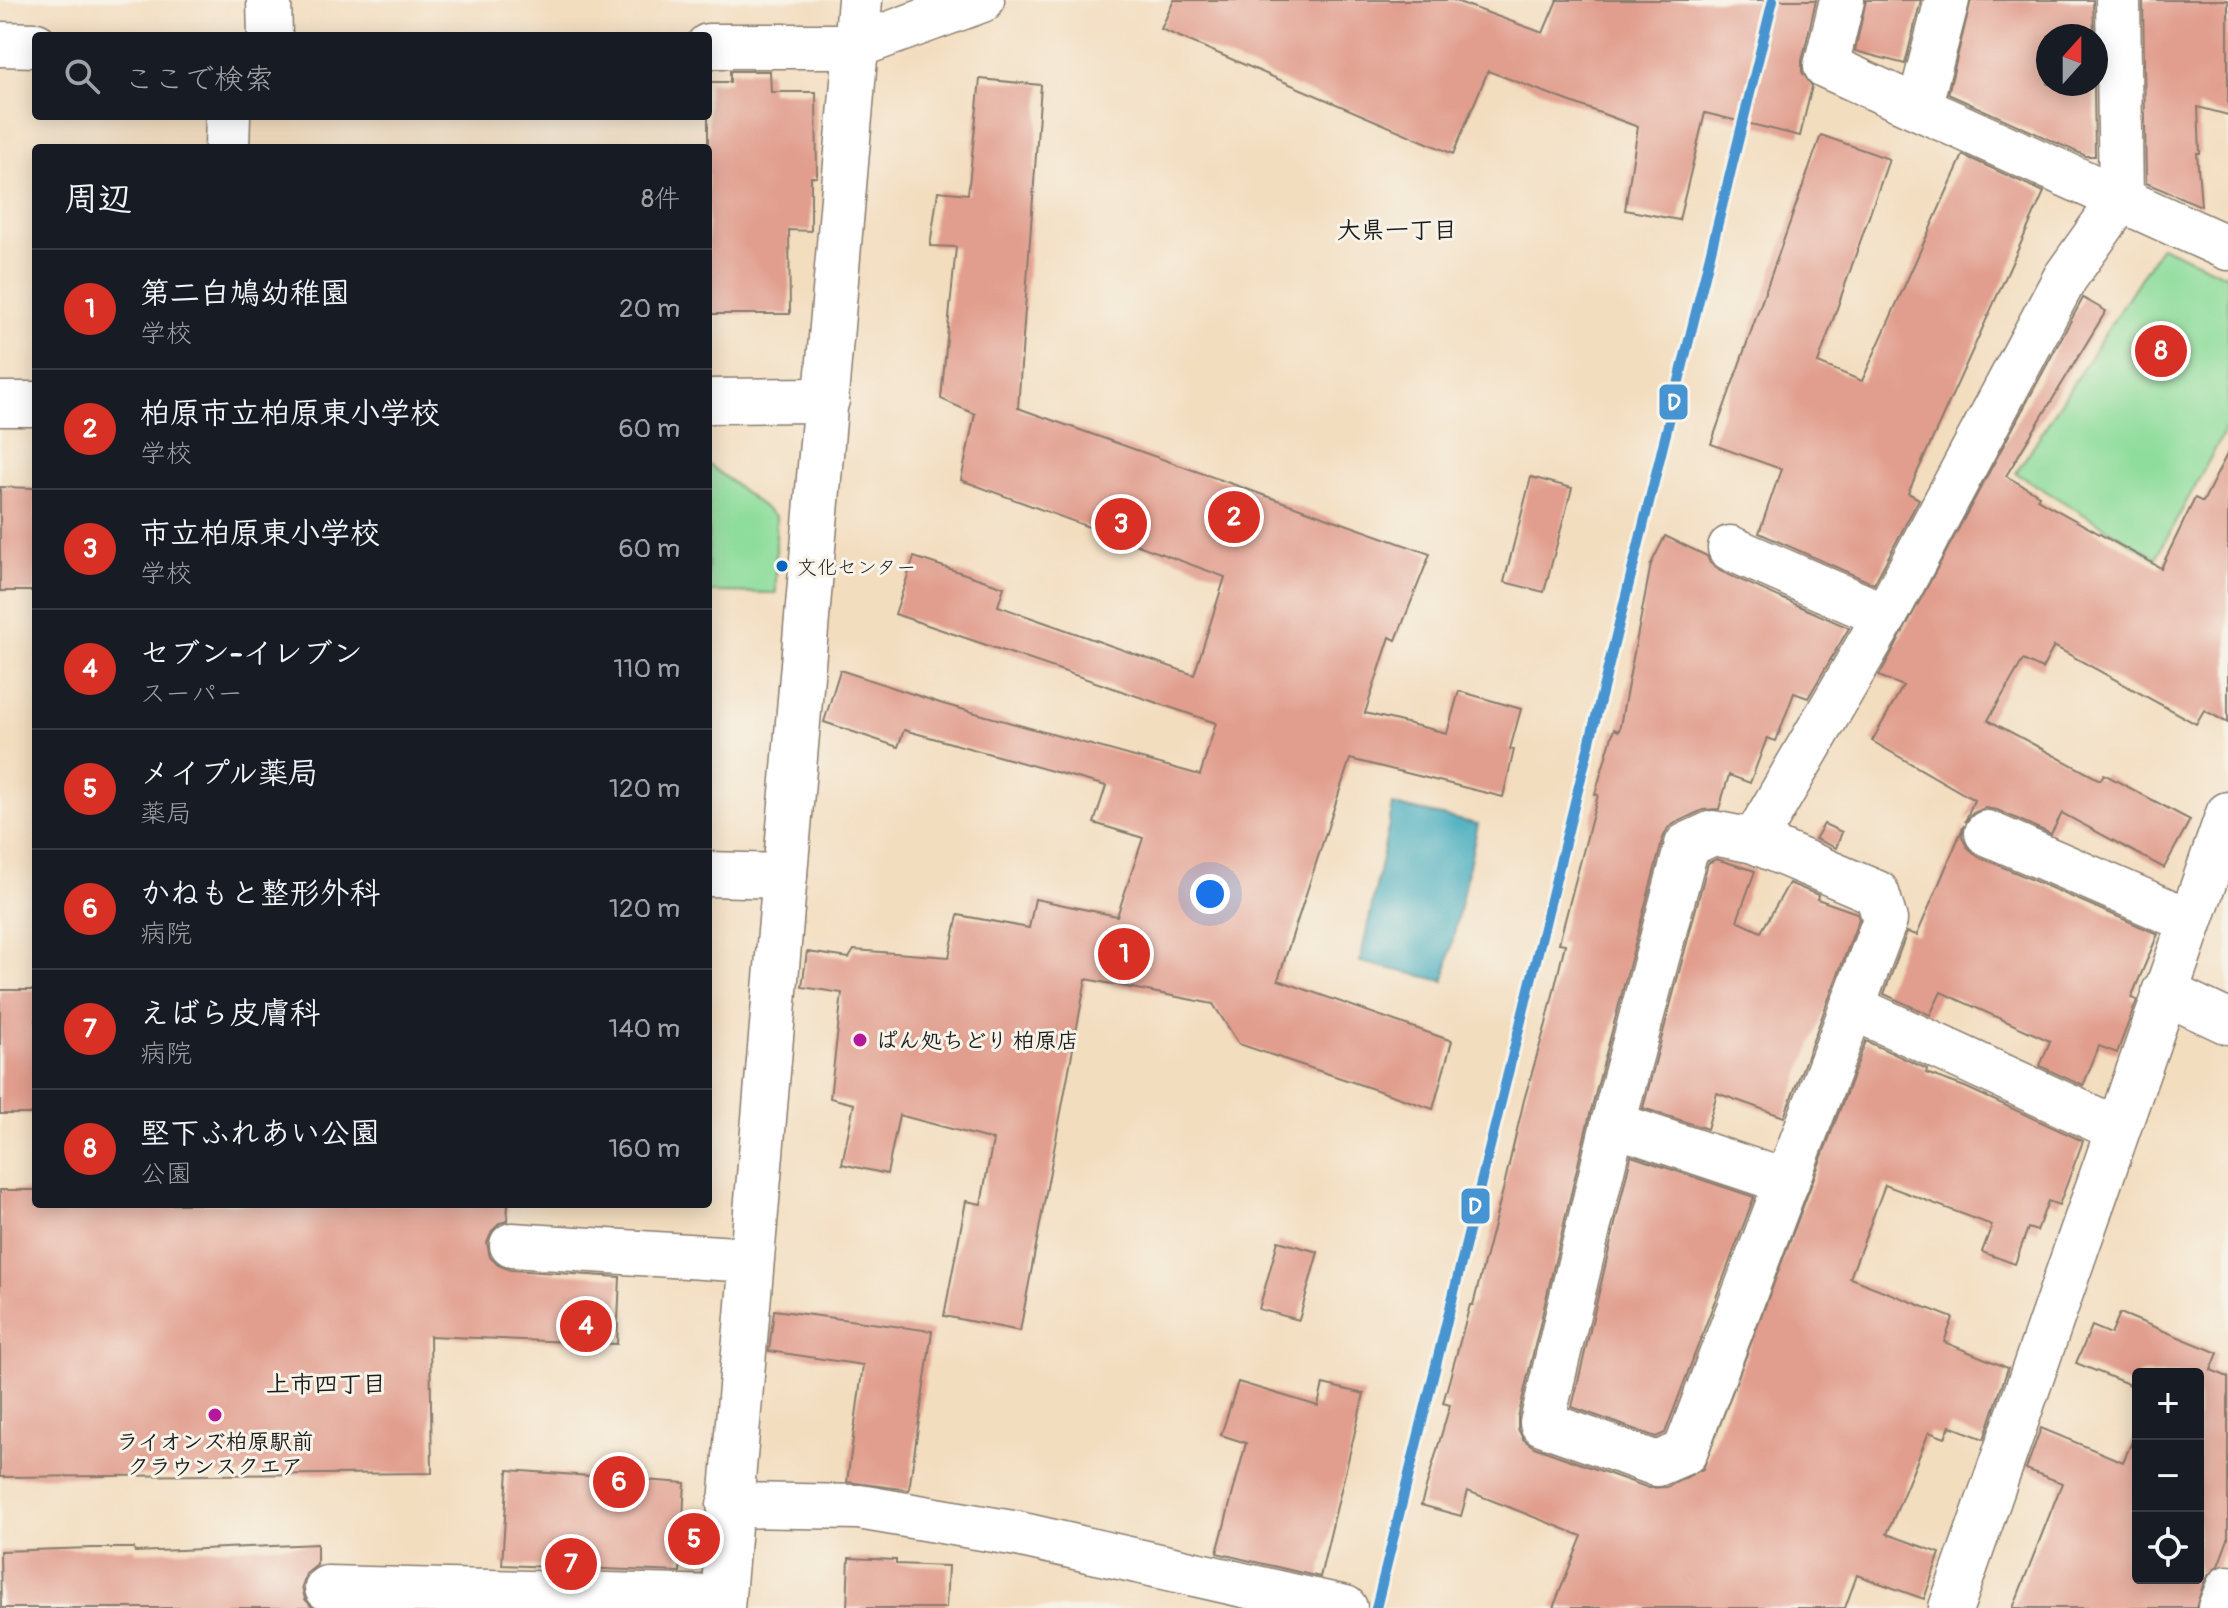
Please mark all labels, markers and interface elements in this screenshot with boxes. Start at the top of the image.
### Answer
north arrow [2036,24,2108,96]
search box [32,32,712,120]
icon: search [60,54,104,98]
text: ここで検索 [124,61,274,98]
text: 周辺 [64,178,132,221]
text: 8件 [641,183,680,215]
district label: 大県一丁目 [1337,216,1457,245]
text: 第二白鳩幼稚園 [140,275,350,312]
text: 1 [85,293,95,325]
text: 20 m [619,293,680,325]
text: 学校 [140,318,192,350]
pin: 8 [2135,321,2187,381]
line badge: D [1658,383,1689,421]
text: D [1667,389,1681,417]
text: 柏原市立柏原東小学校 [140,395,440,432]
text: 2 [83,413,97,445]
text: 60 m [618,413,680,445]
text: 学校 [140,438,192,470]
pin: 2 [1208,487,1260,547]
pin: 3 [1095,494,1147,554]
text: 市立柏原東小学校 [140,515,380,552]
text: 3 [83,533,97,565]
text: 60 m [618,533,680,565]
place label: 文化センター [797,555,916,580]
text: 学校 [140,558,192,590]
marker: 文化センター [774,558,790,574]
text: セブン-イレブン [140,635,363,672]
text: 4 [82,653,98,685]
text: 110 m [613,653,680,685]
text: スーパー [140,678,243,710]
text: メイプル薬局 [140,755,318,792]
text: 5 [83,773,97,805]
text: 120 m [609,773,680,805]
text: 薬局 [140,798,192,830]
your location [1190,874,1230,914]
text: かねもと整形外科 [140,875,380,912]
text: 6 [82,893,98,925]
text: 120 m [609,893,680,925]
text: 病院 [140,918,192,950]
pin: 1 [1098,924,1150,984]
text: えばら皮膚科 [140,995,320,1032]
text: 7 [83,1013,97,1045]
text: 140 m [608,1013,680,1045]
place label: ぱん処ちどり 柏原店 [876,1027,1079,1055]
marker: ぱん処ちどり 柏原店 [851,1031,869,1049]
text: 病院 [140,1038,192,1070]
text: 堅下ふれあい公園 [140,1115,380,1152]
text: 8 [83,1133,97,1165]
text: 160 m [608,1133,680,1165]
text: 公園 [140,1158,192,1190]
line badge: D [1460,1187,1491,1225]
text: D [1468,1193,1482,1221]
pin: 4 [560,1296,612,1356]
map controls [2132,1368,2204,1584]
button: + [2132,1368,2204,1440]
district label: 上市四丁目 [266,1370,386,1399]
marker: ライオンズ柏原駅前 クラウンスクエア [206,1406,224,1424]
place label: ライオンズ柏原駅前 クラウンスクエア [116,1428,314,1481]
button: − [2132,1440,2204,1512]
pin: 6 [593,1452,645,1512]
pin: 5 [668,1509,720,1569]
button: locate [2132,1512,2204,1584]
pin: 7 [545,1534,597,1594]

